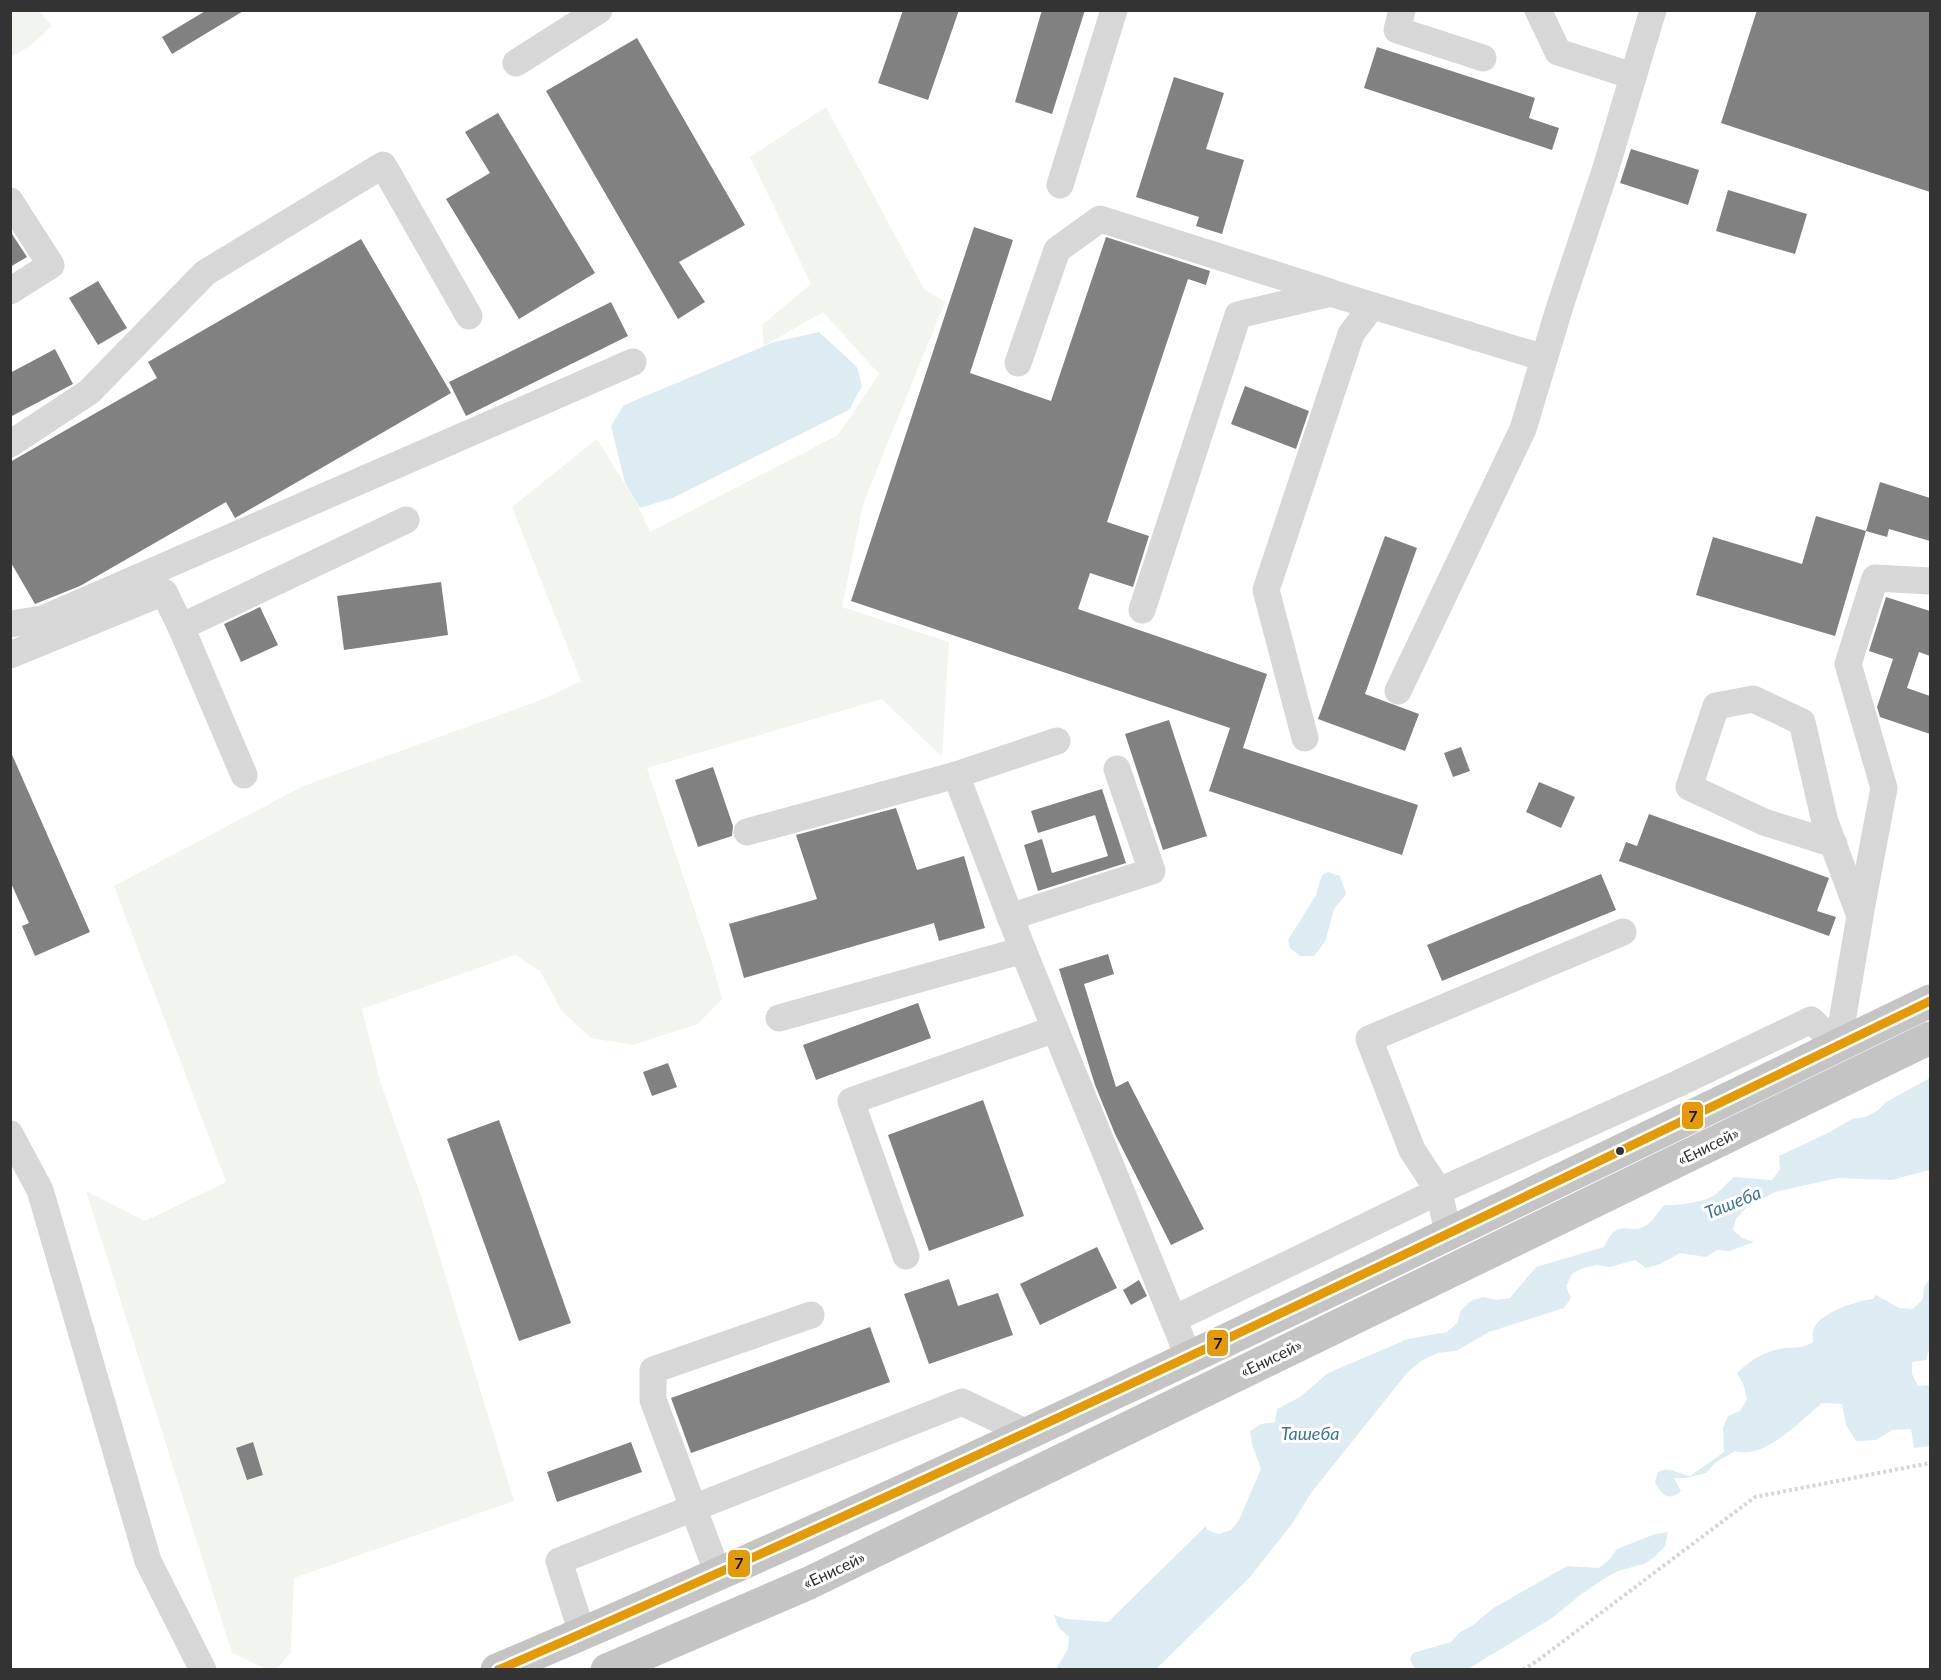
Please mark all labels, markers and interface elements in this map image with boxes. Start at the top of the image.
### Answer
line badge: 7 [1681,1101,1704,1130]
text: 7 [1688,1106,1698,1125]
street label: «Енисей» [1674,1122,1742,1169]
unlabelled marker [1614,1145,1626,1157]
water label: Ташеба [1701,1181,1764,1223]
line badge: 7 [1206,1329,1229,1357]
text: 7 [1213,1333,1223,1352]
street label: «Енисей» [1237,1334,1305,1381]
water label: Ташеба [1281,1422,1339,1444]
street label: «Енисей» [800,1547,868,1592]
line badge: 7 [727,1549,751,1578]
text: 7 [734,1553,744,1572]

